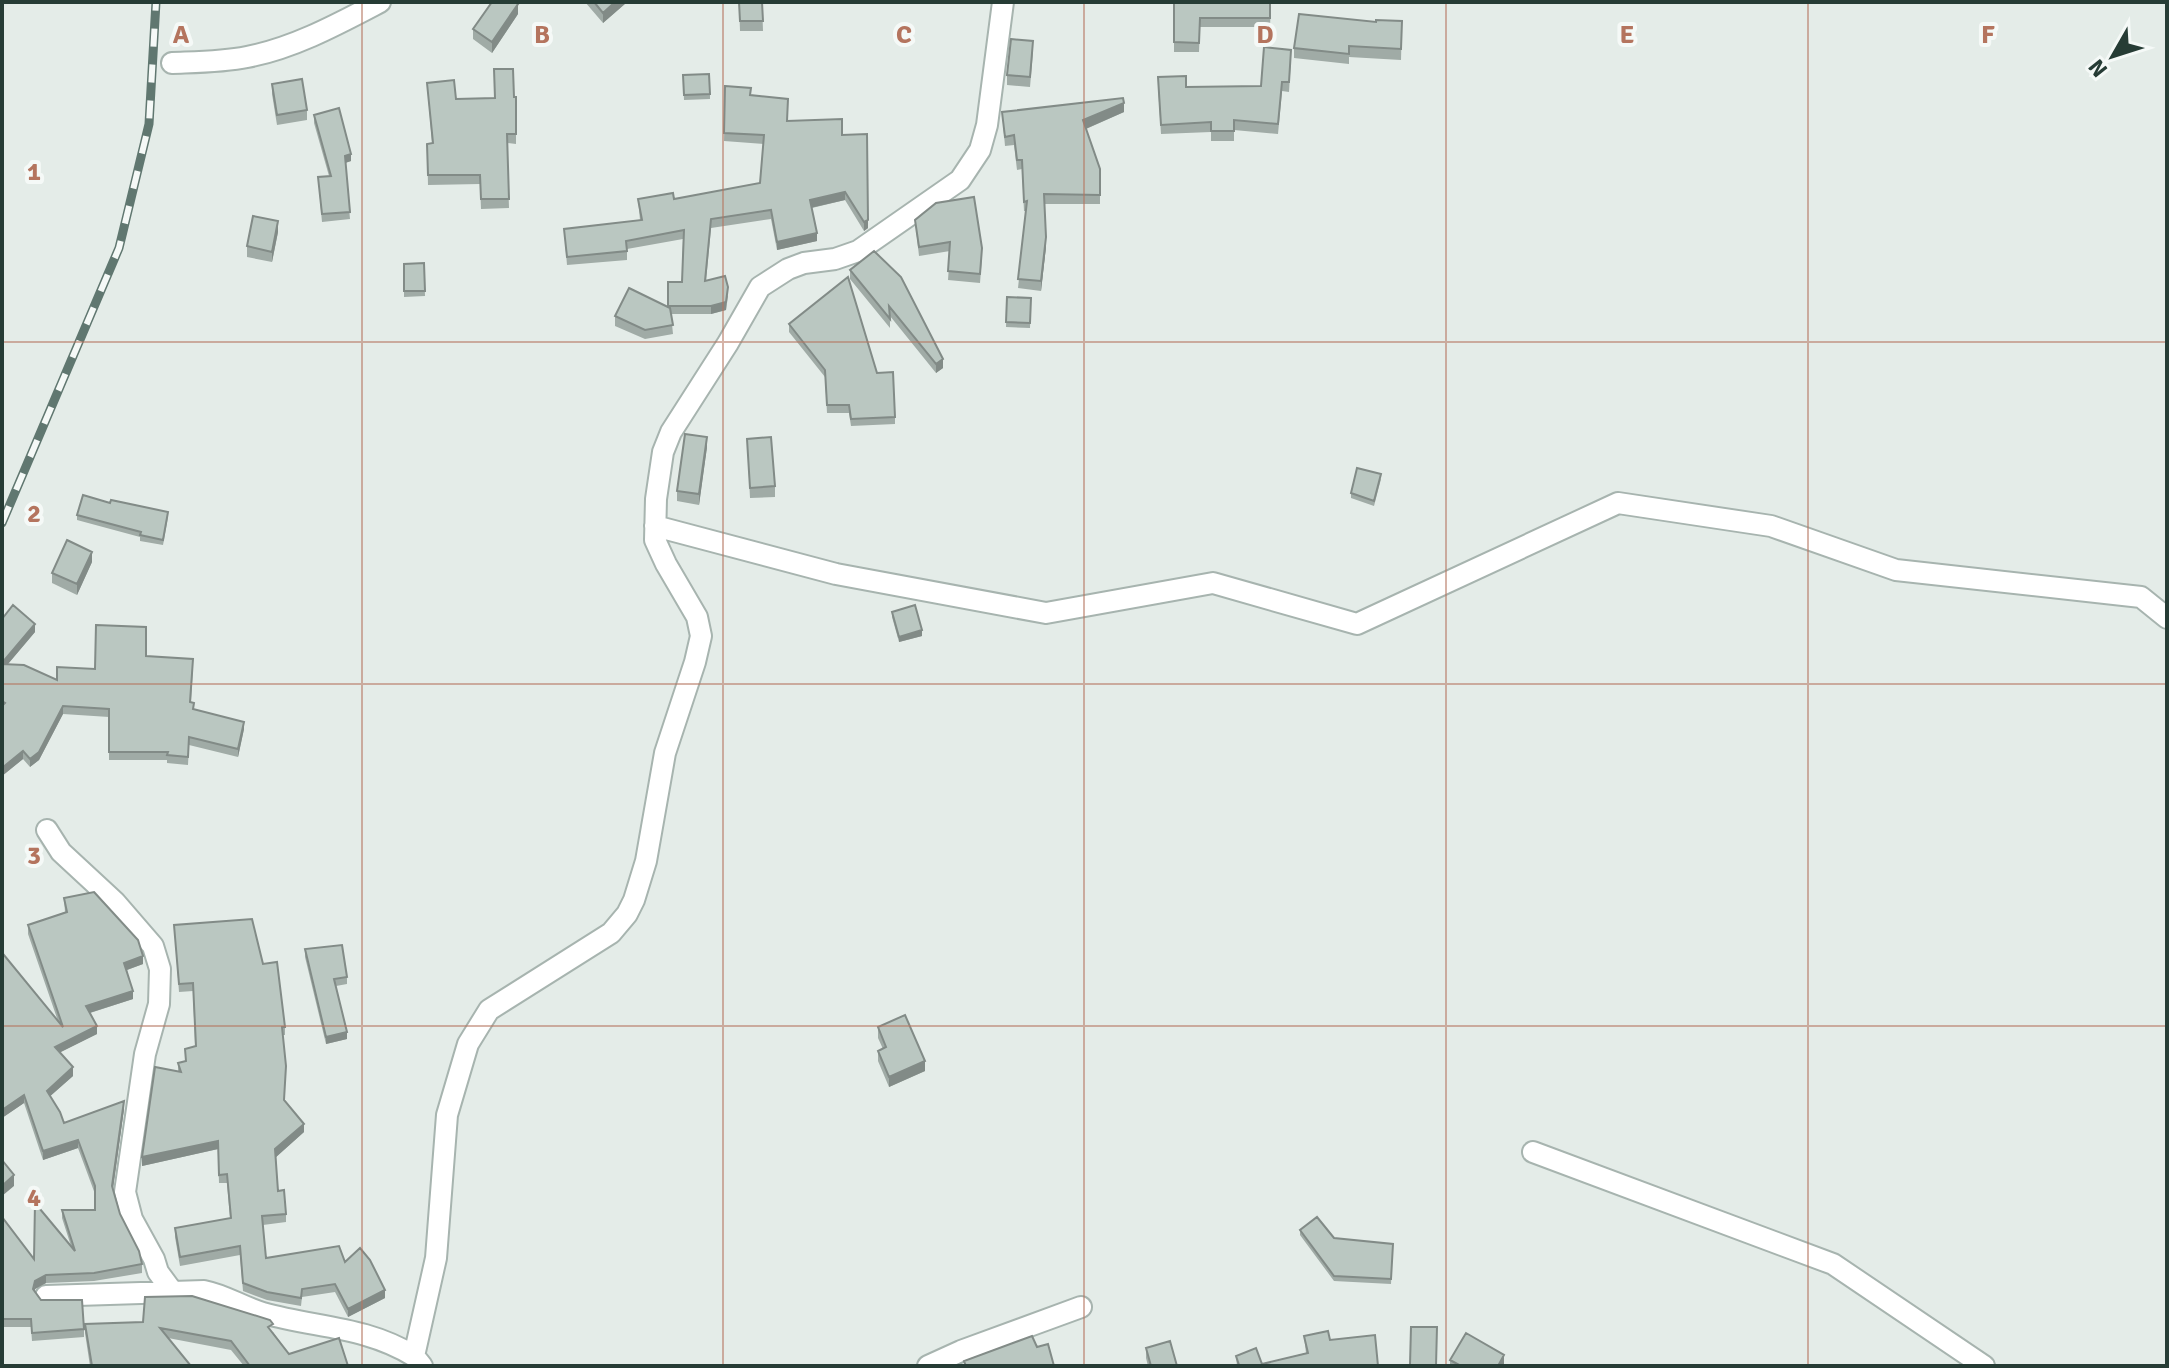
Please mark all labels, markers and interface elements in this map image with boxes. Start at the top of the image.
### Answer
north arrow [2073,16,2153,96]
text: A [173,19,190,51]
text: B [534,19,550,51]
text: C [896,19,912,51]
text: D [1256,19,1274,51]
text: E [1620,19,1634,51]
text: F [1981,19,1995,51]
text: N [2083,54,2113,83]
text: 1 [27,156,41,188]
text: 2 [27,498,41,530]
text: 3 [27,840,41,872]
text: 4 [27,1182,41,1214]

